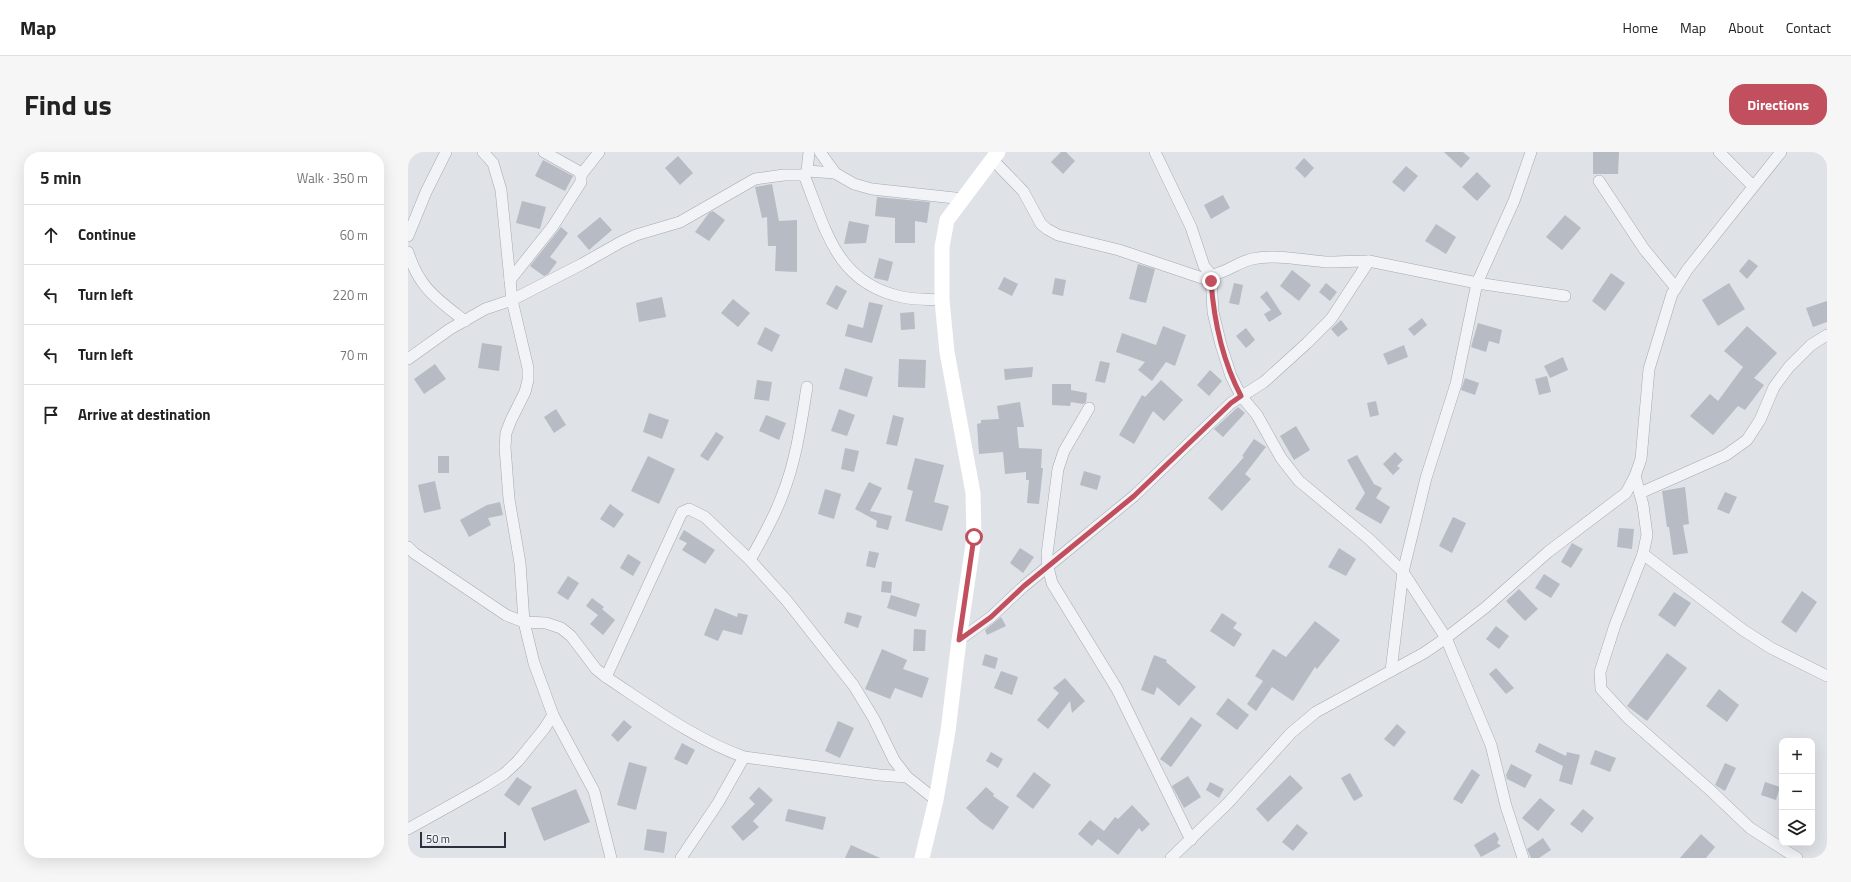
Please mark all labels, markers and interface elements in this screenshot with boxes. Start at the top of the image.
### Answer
text: Map [20,13,56,42]
text: Home [1623,17,1658,38]
text: Map [1680,17,1706,38]
text: About [1728,17,1764,38]
text: Contact [1786,17,1831,38]
text: Find us [24,83,112,126]
button: Directions [1729,84,1827,125]
text: 5 min [40,165,81,191]
text: Walk · 350 m [297,168,368,188]
text: Continue [78,223,136,246]
icon: ahead [40,224,62,246]
text: 60 m [340,225,368,245]
route end [1202,272,1220,290]
text: Turn left [78,283,133,306]
icon: left [40,284,62,306]
text: 220 m [332,285,368,305]
text: Turn left [78,343,133,366]
icon: left [40,344,62,366]
text: 70 m [340,345,368,365]
text: Arrive at destination [78,403,211,426]
icon: arrive [40,404,62,426]
route start [965,528,983,546]
map controls [1779,738,1815,846]
button: + [1779,738,1815,774]
button: − [1779,774,1815,810]
button: layers [1779,810,1815,846]
scale bar [420,830,506,849]
text: 50 m [426,831,450,847]

